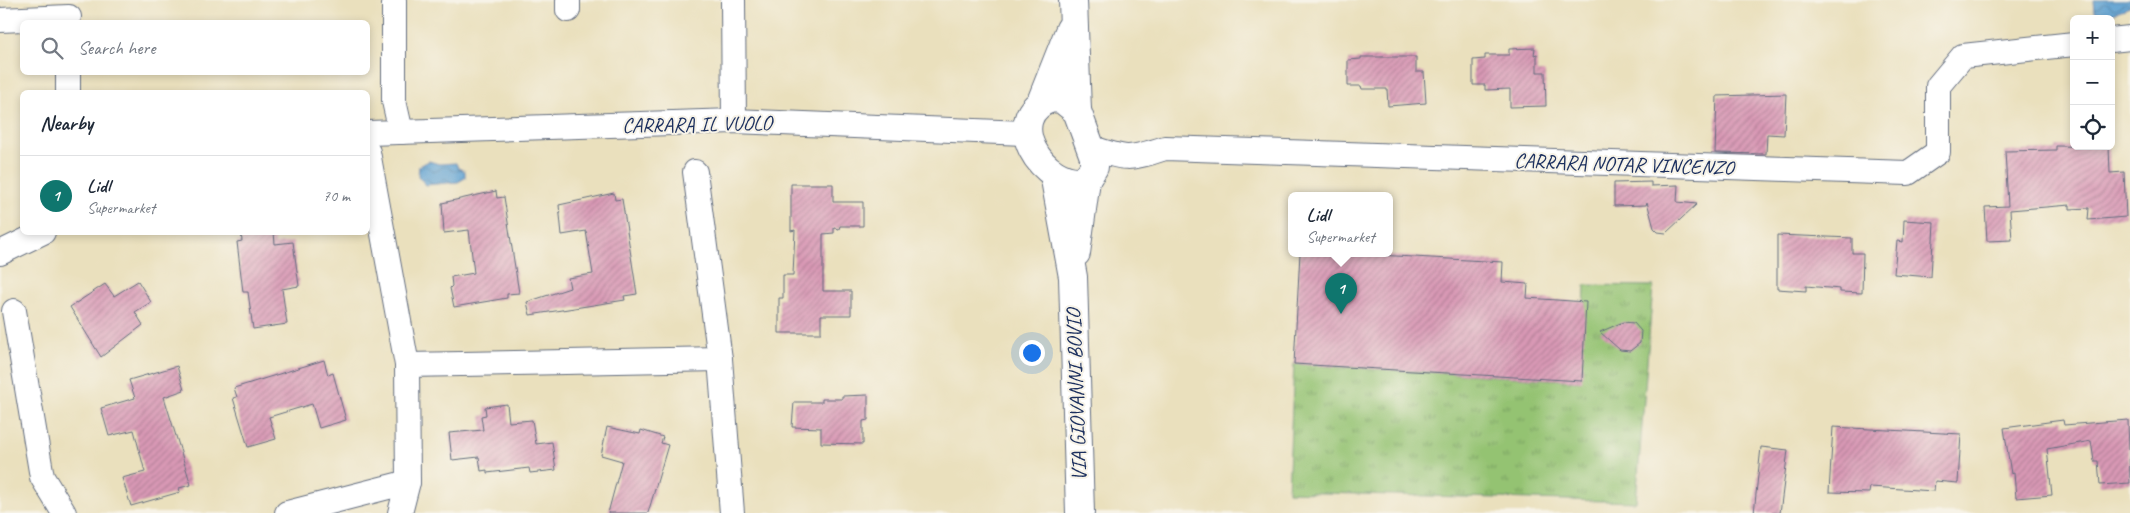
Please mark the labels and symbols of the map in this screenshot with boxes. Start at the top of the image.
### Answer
street label: CARRARA IL VUOLO [622,110,775,138]
street label: CARRARA NOTAR VINCENZO [1514,147,1737,181]
pin: 1 [1325,273,1357,314]
street label: VIA GIOVANNI BOVIO [1060,306,1092,482]
your location [1019,340,1045,366]

